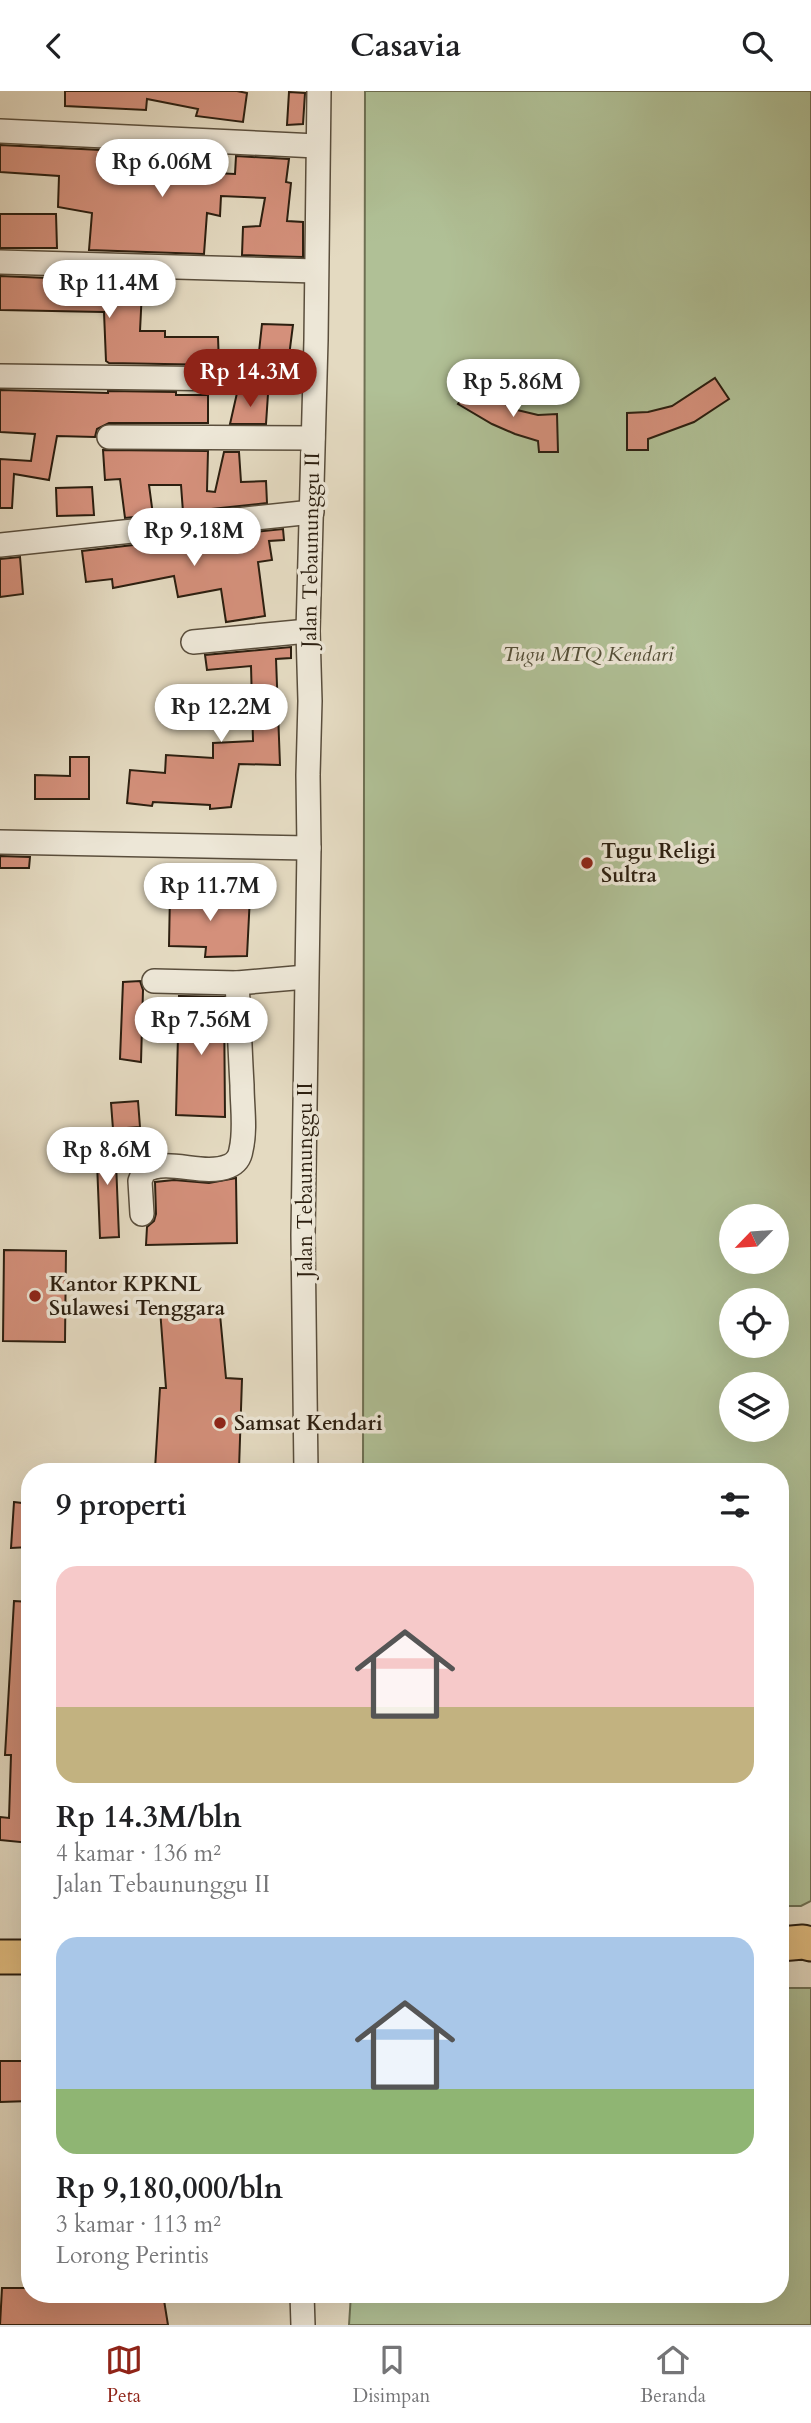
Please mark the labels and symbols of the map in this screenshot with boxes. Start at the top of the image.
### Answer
pin: Rp 6.06M [90,139,234,199]
pin: Rp 11.4M [37,261,181,320]
pin: Rp 14.3M [178,349,322,409]
pin: Rp 5.86M [441,359,585,419]
street label: Jalan Tebaununggu II [295,452,327,651]
pin: Rp 9.18M [122,509,266,568]
park label: Tugu MTQ Kendari [502,640,674,669]
pin: Rp 12.2M [149,685,293,744]
place label: Tugu Religi Sultra [601,837,716,890]
marker: Tugu Religi Sultra [579,855,595,871]
pin: Rp 11.7M [138,863,282,923]
pin: Rp 7.56M [129,997,273,1057]
street label: Jalan Tebaununggu II [291,1082,320,1281]
pin: Rp 8.6M [42,1127,172,1187]
north arrow [719,1204,789,1274]
place label: Kantor KPKNL Sulawesi Tenggara [49,1270,226,1323]
marker: Kantor KPKNL Sulawesi Tenggara [27,1288,43,1304]
place label: Samsat Kendari [234,1409,383,1438]
marker: Samsat Kendari [212,1415,228,1431]

